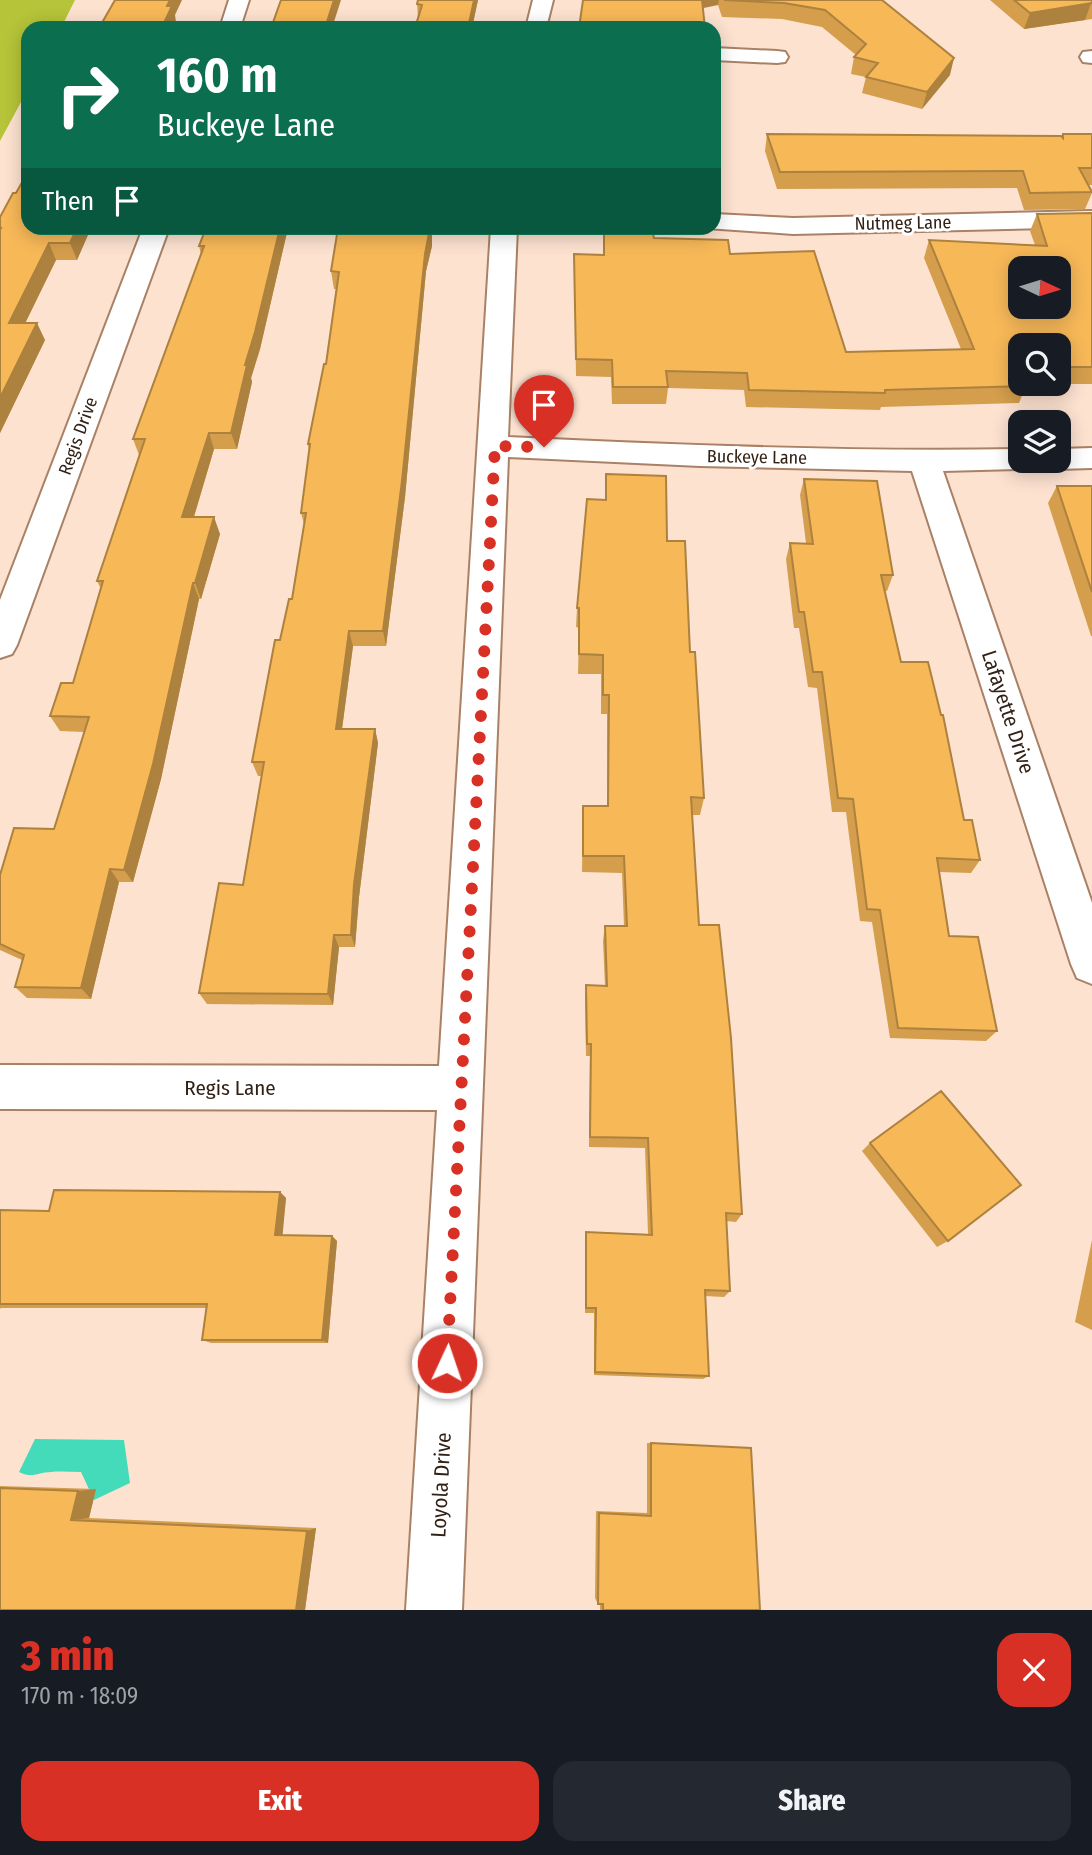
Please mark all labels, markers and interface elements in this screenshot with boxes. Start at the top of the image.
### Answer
text: 160 m [157,46,278,105]
icon: right [42,49,133,140]
text: Buckeye Lane [157,106,335,144]
icon: arrive [108,182,146,220]
text: Then [42,186,94,217]
street label: Nutmeg Lane [854,211,952,235]
north arrow [1008,256,1071,318]
map controls [1008,256,1071,473]
button: search [1008,333,1071,396]
pin [514,375,574,447]
icon: arrive [525,386,563,424]
street label: Regis Drive [54,394,102,478]
button: layers [1008,410,1071,473]
street label: Buckeye Lane [707,445,807,469]
street label: Lafayette Drive [976,647,1040,777]
street label: Regis Lane [184,1075,276,1101]
position arrow [410,1326,484,1400]
street label: Loyola Drive [425,1432,457,1538]
text: 3 min [21,1631,114,1681]
button: close [997,1633,1071,1707]
text: 170 m · 18:09 [21,1682,138,1710]
button: Exit [21,1761,539,1841]
button: Share [553,1761,1071,1841]

